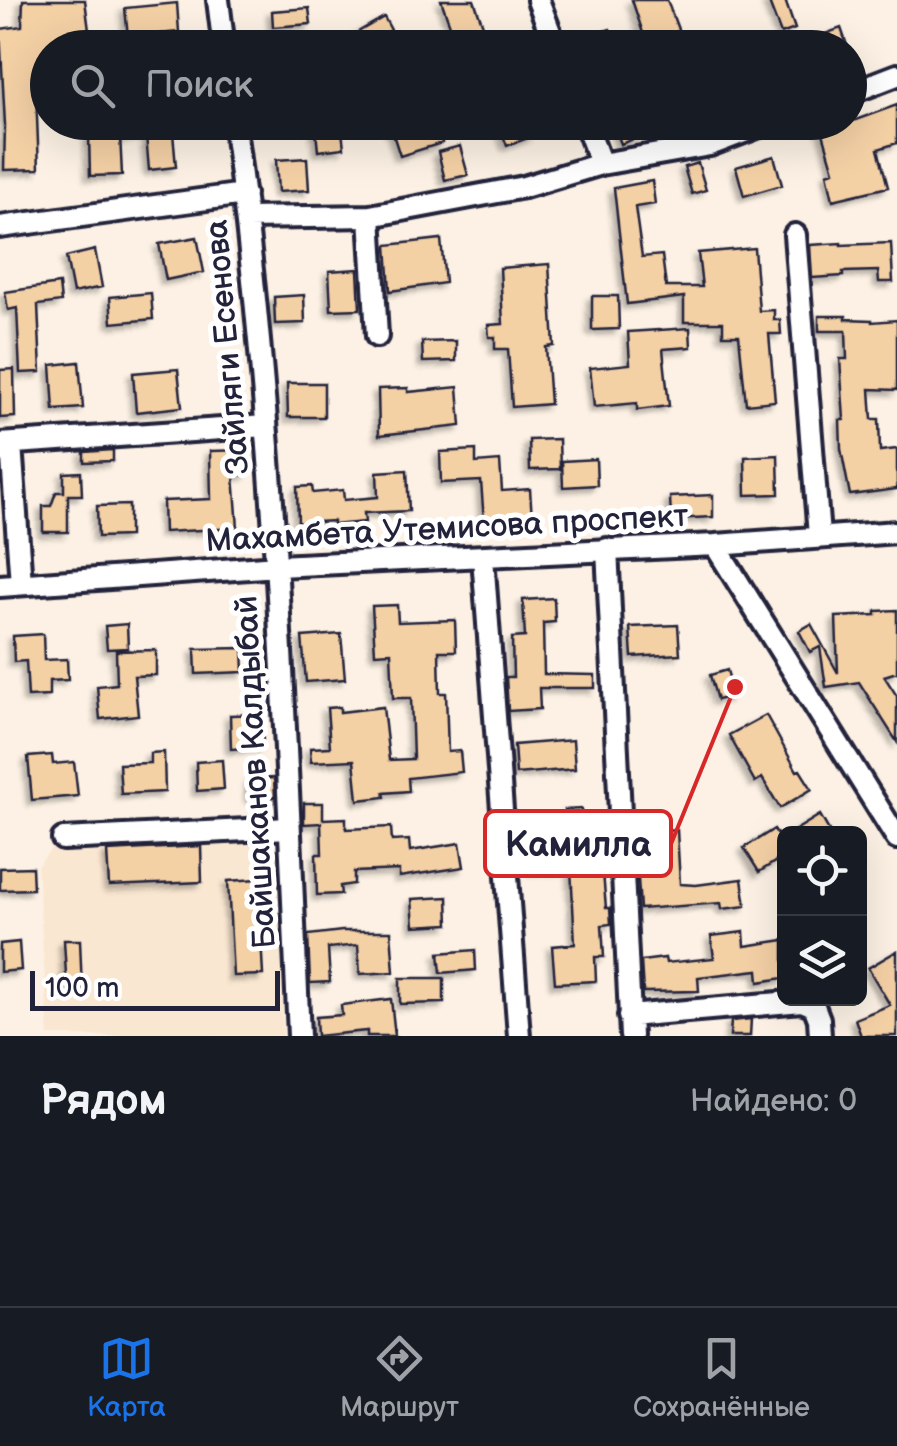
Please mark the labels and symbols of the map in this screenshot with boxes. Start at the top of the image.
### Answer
street label: Зайляги Есенова [197,218,259,476]
street label: Махамбета Утемисова проспект [205,497,690,561]
street label: Байшаканов Калдыбай [227,594,285,950]
callout: Камилла [485,811,671,876]
text: Камилла [505,824,652,867]
scale bar [30,966,280,1010]

